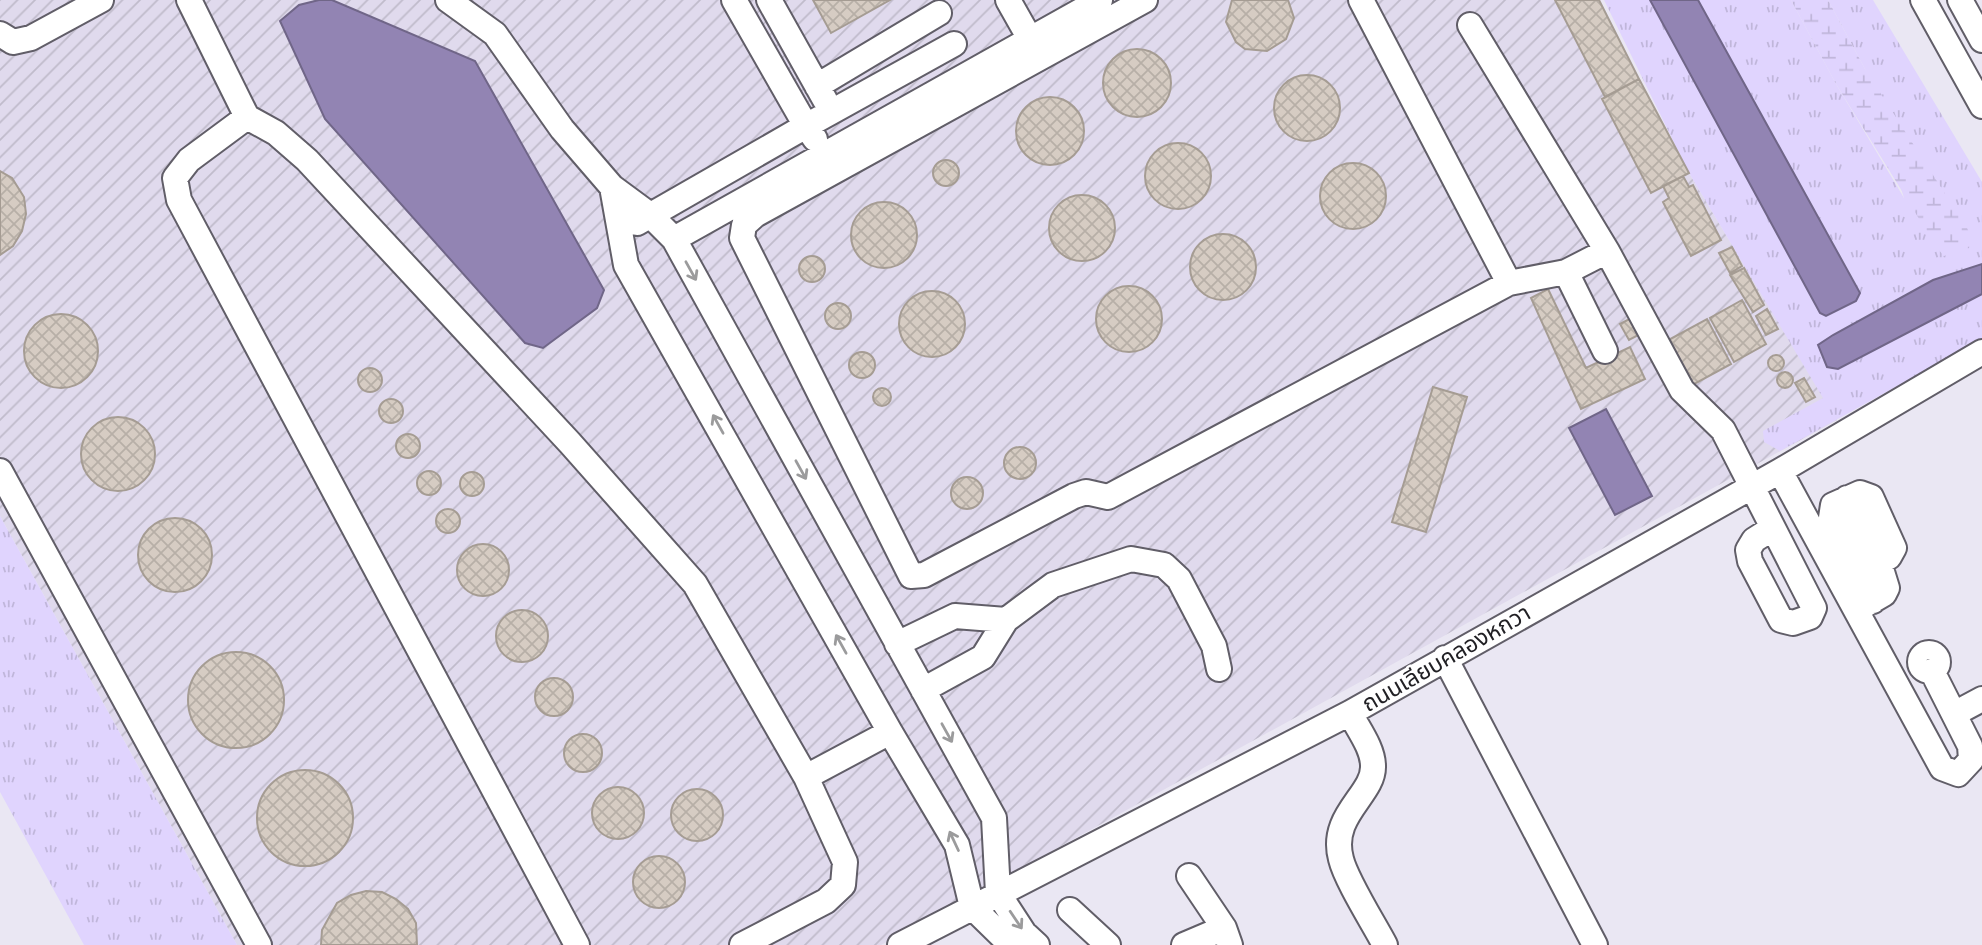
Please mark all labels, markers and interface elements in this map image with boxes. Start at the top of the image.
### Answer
one-way arrow [685,260,698,281]
one-way arrow [711,415,725,435]
one-way arrow [795,459,808,480]
street label: ถนนเลียบคลองหกวา [1356,597,1535,718]
one-way arrow [834,634,847,655]
one-way arrow [940,723,954,743]
one-way arrow [947,831,960,852]
one-way arrow [1009,910,1023,929]

